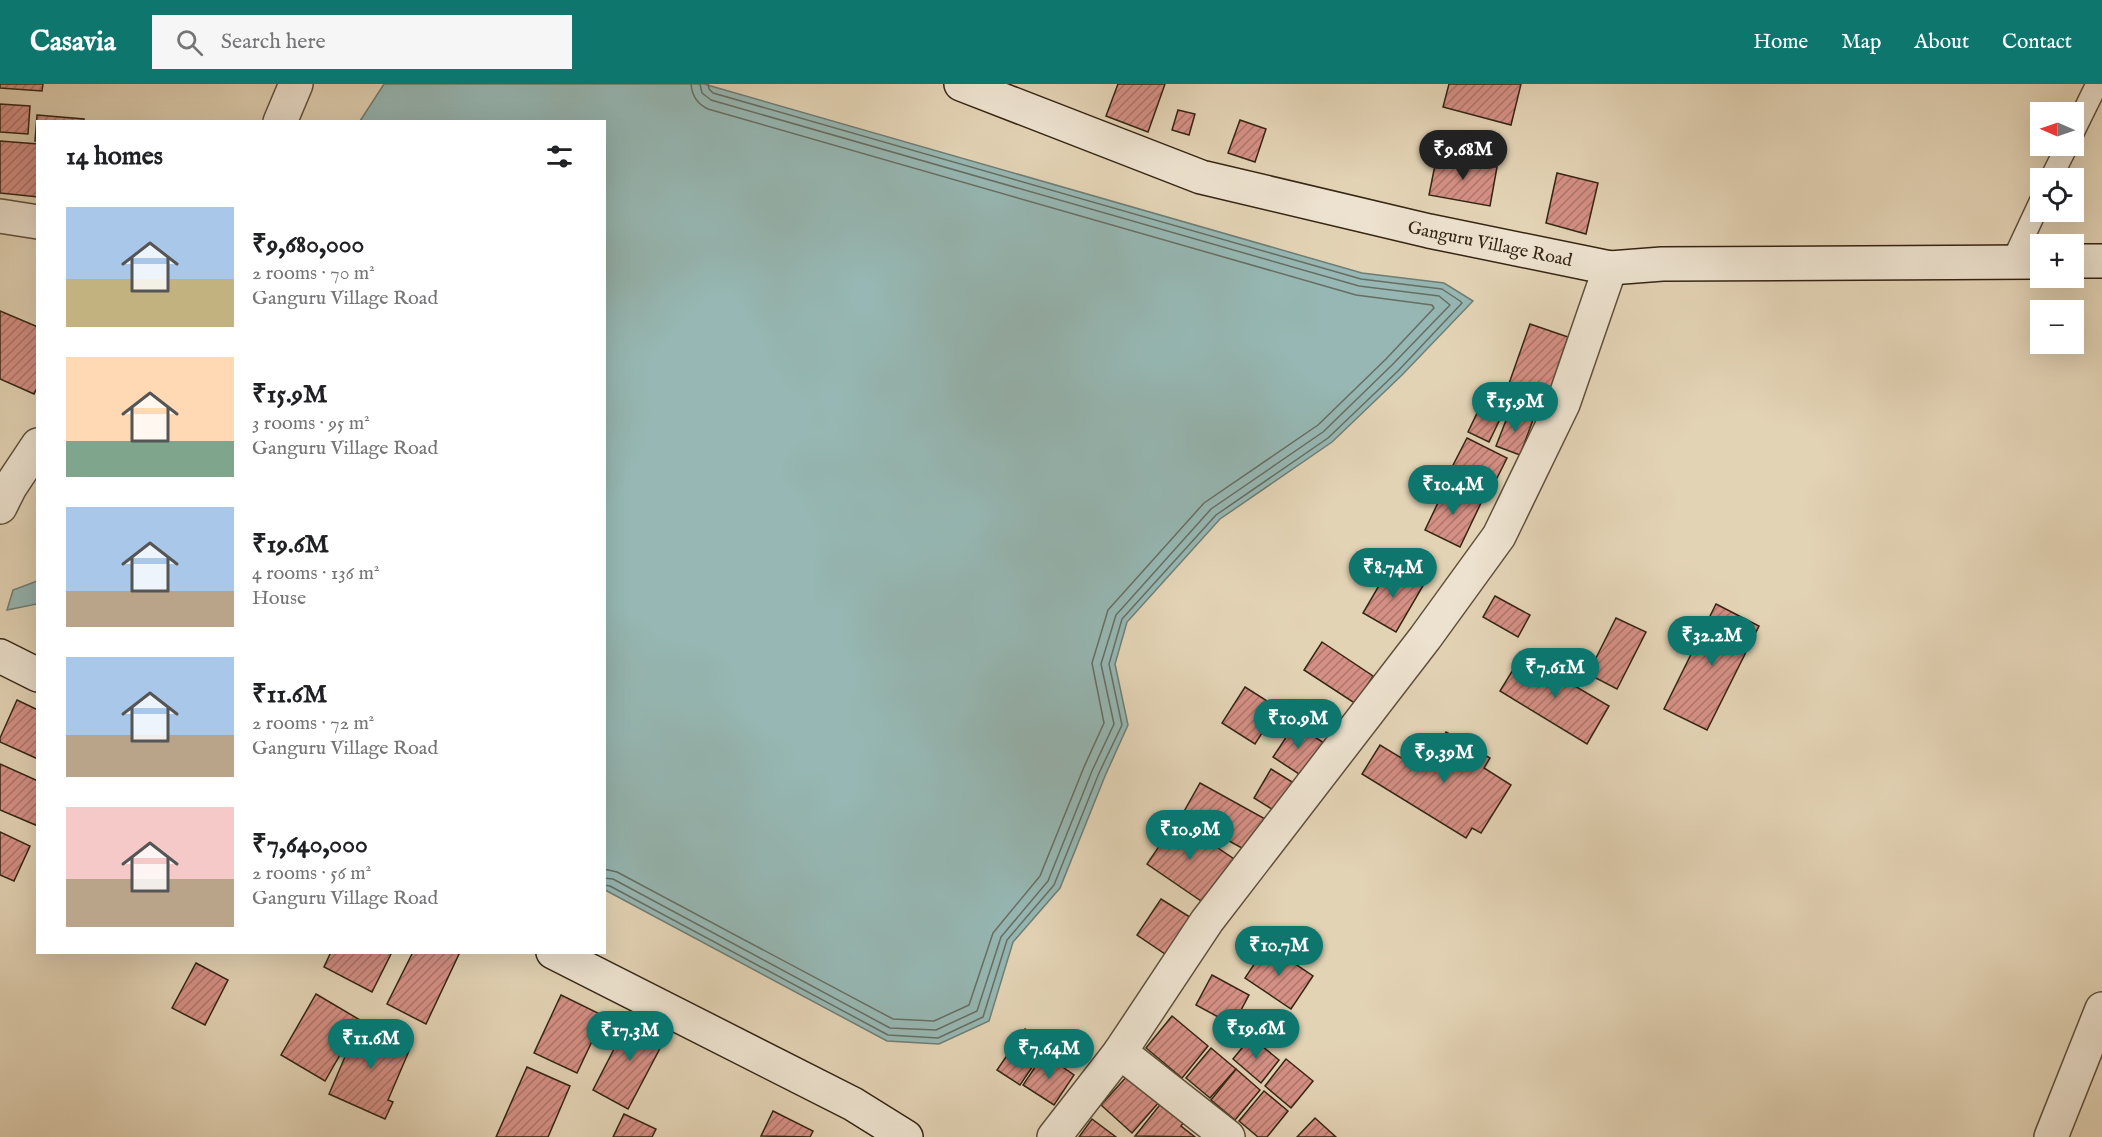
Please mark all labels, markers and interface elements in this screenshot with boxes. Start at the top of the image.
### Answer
search box [152,15,572,69]
text: Casavia [30,25,116,60]
icon: search [173,26,206,59]
text: Search here [221,28,326,56]
text: Home [1753,29,1808,56]
text: Map [1841,29,1881,56]
text: About [1914,29,1969,56]
text: Contact [2002,29,2072,56]
north arrow [2030,102,2084,156]
map controls [2030,102,2084,354]
pin: ₹9.68M [1414,130,1512,181]
text: ₹9.68M [1433,137,1493,162]
text: 14 homes [66,140,163,173]
icon: filters [543,140,576,173]
button: locate [2030,168,2084,222]
street label: Ganguru Village Road [1405,216,1575,273]
text: ₹9,680,000 [252,228,364,261]
icon: home [114,231,186,303]
button: + [2030,234,2084,288]
text: 2 rooms · 70 m² [252,261,375,286]
text: Ganguru Village Road [252,286,438,311]
button: − [2030,300,2084,354]
text: ₹15.9M [252,378,327,411]
icon: home [114,381,186,453]
pin: ₹15.9M [1466,382,1564,433]
text: ₹15.9M [1486,389,1544,414]
text: 3 rooms · 95 m² [252,411,370,436]
text: Ganguru Village Road [252,436,438,461]
pin: ₹10.4M [1404,465,1502,516]
text: ₹10.4M [1422,472,1484,497]
text: ₹19.6M [252,528,329,561]
icon: home [114,531,186,603]
pin: ₹8.74M [1344,548,1442,599]
text: ₹8.74M [1363,555,1423,580]
text: 4 rooms · 136 m² [252,561,379,586]
text: House [252,586,306,611]
pin: ₹32.2M [1663,616,1761,667]
text: ₹32.2M [1682,623,1742,648]
pin: ₹7.61M [1506,648,1604,699]
text: ₹7.61M [1525,655,1585,680]
text: ₹11.6M [252,678,327,711]
icon: home [114,681,186,753]
pin: ₹10.9M [1249,699,1347,750]
text: ₹10.9M [1268,706,1328,731]
text: 2 rooms · 72 m² [252,711,374,736]
pin: ₹9.39M [1395,733,1493,784]
text: Ganguru Village Road [252,736,438,761]
text: ₹9.39M [1414,740,1474,765]
pin: ₹10.9M [1141,810,1239,861]
text: ₹10.9M [1160,817,1220,842]
text: ₹7,640,000 [252,828,368,861]
icon: home [114,831,186,903]
text: 2 rooms · 56 m² [252,861,371,886]
text: Ganguru Village Road [252,886,438,911]
pin: ₹10.7M [1230,926,1328,977]
text: ₹10.7M [1249,933,1309,958]
pin: ₹19.6M [1207,1009,1305,1060]
pin: ₹17.3M [581,1011,679,1062]
text: ₹19.6M [1226,1016,1286,1041]
text: ₹17.3M [601,1018,659,1043]
pin: ₹11.6M [322,1019,420,1070]
text: ₹11.6M [342,1026,400,1051]
pin: ₹7.64M [1000,1029,1098,1080]
text: ₹7.64M [1018,1036,1080,1061]

